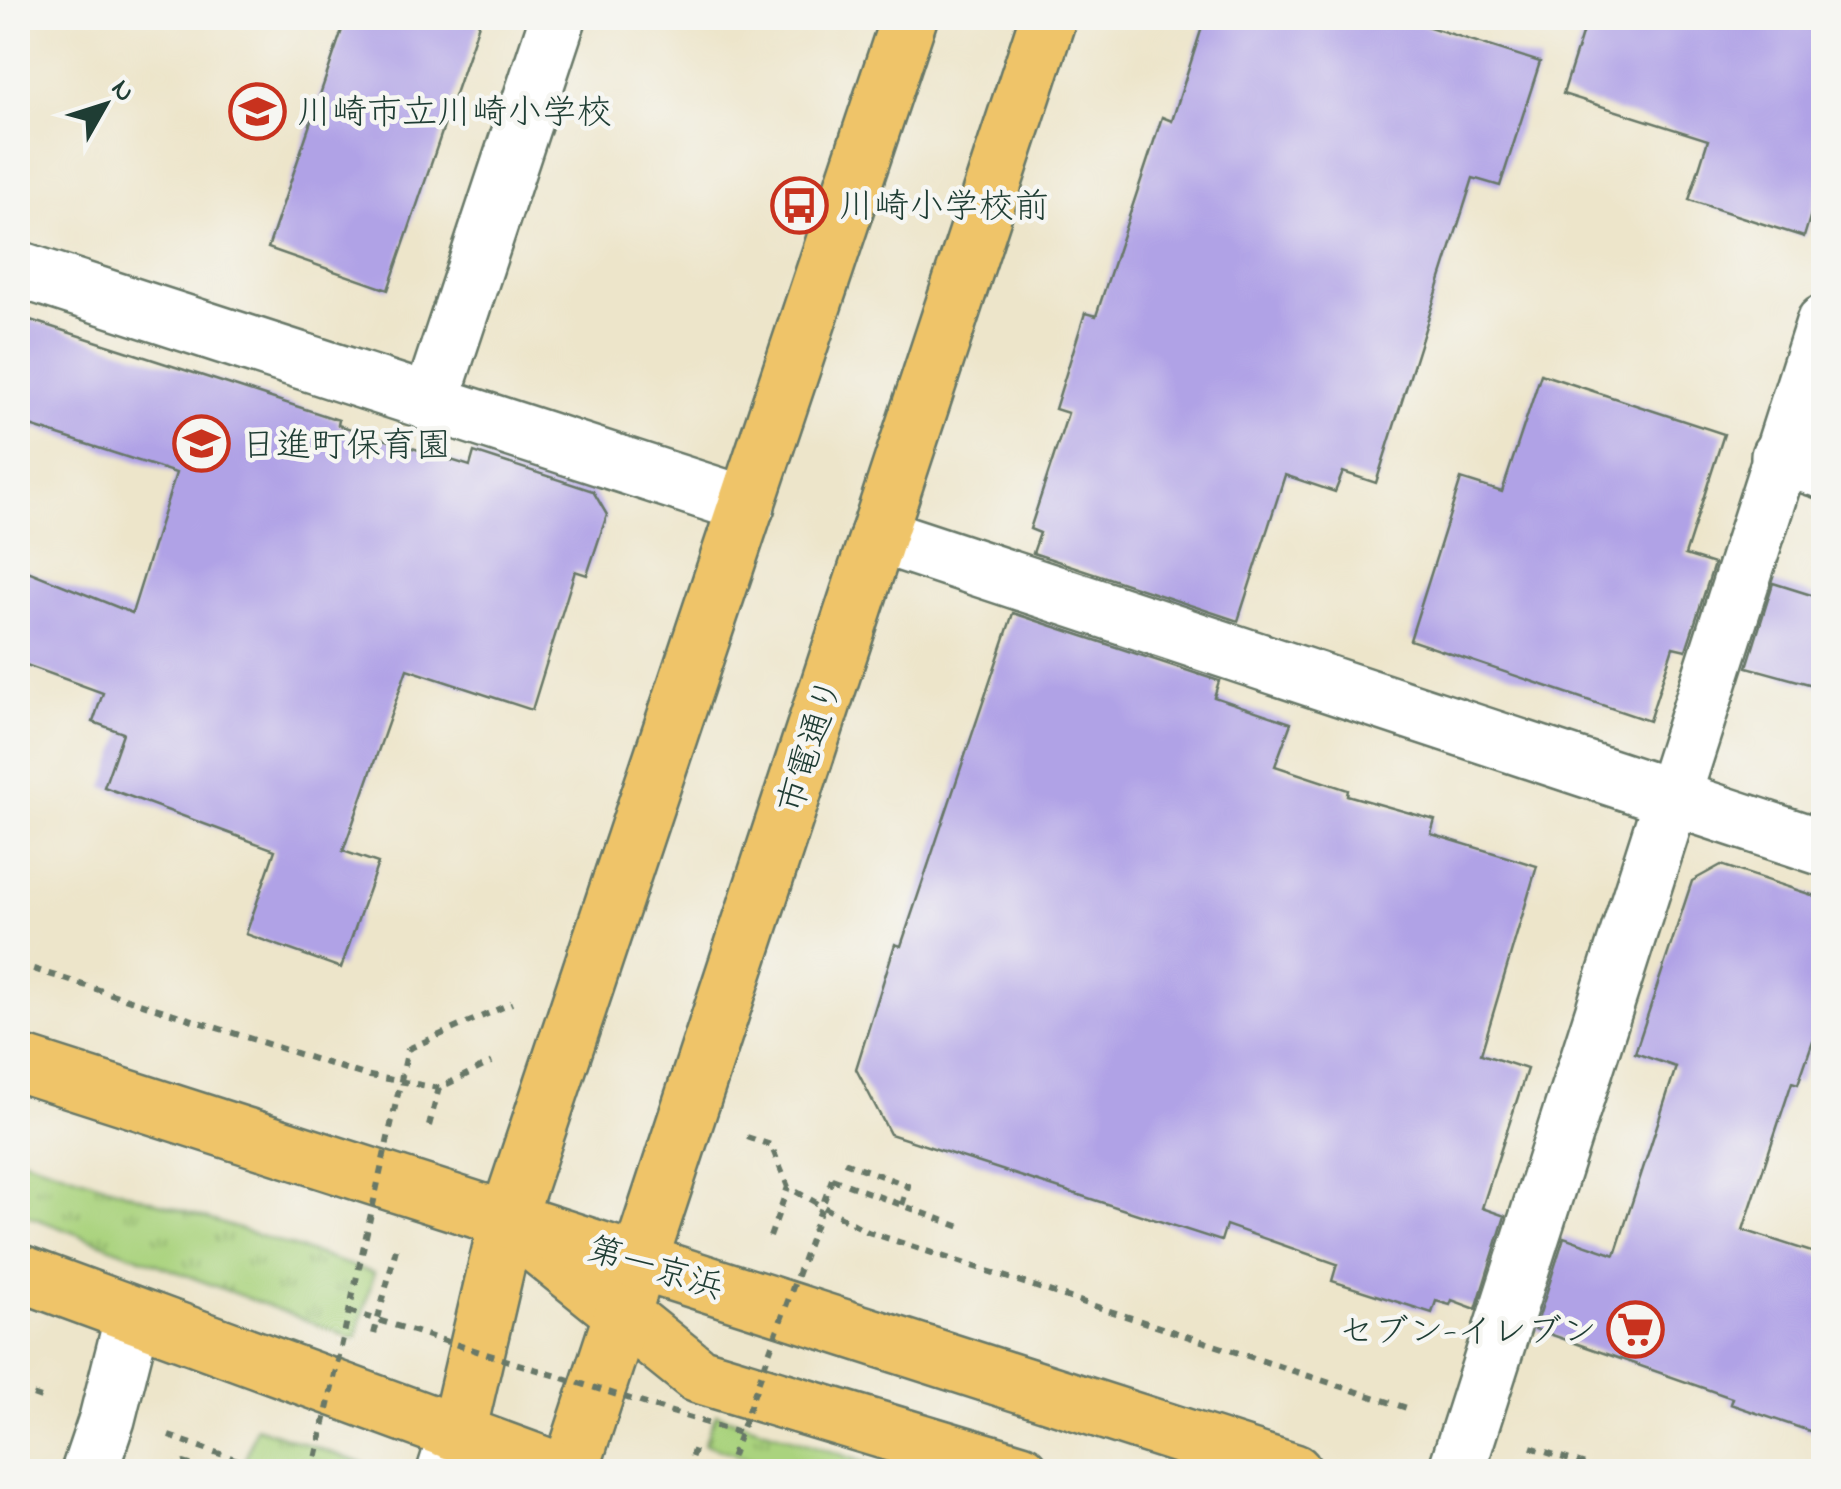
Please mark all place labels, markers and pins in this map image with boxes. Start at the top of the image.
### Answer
school or university icon: 川崎市立川崎小学校 [228,81,288,141]
place label: 川崎市立川崎小学校 [297,89,612,140]
bus stop icon: 川崎小学校前 [770,175,830,235]
place label: 川崎小学校前 [839,183,1049,234]
school or university icon: 日進町保育園 [172,414,232,474]
place label: 日進町保育園 [241,422,451,473]
supermarket icon: セブン-イレブン [1606,1300,1666,1360]
place label: セブン-イレブン [1339,1308,1597,1359]

